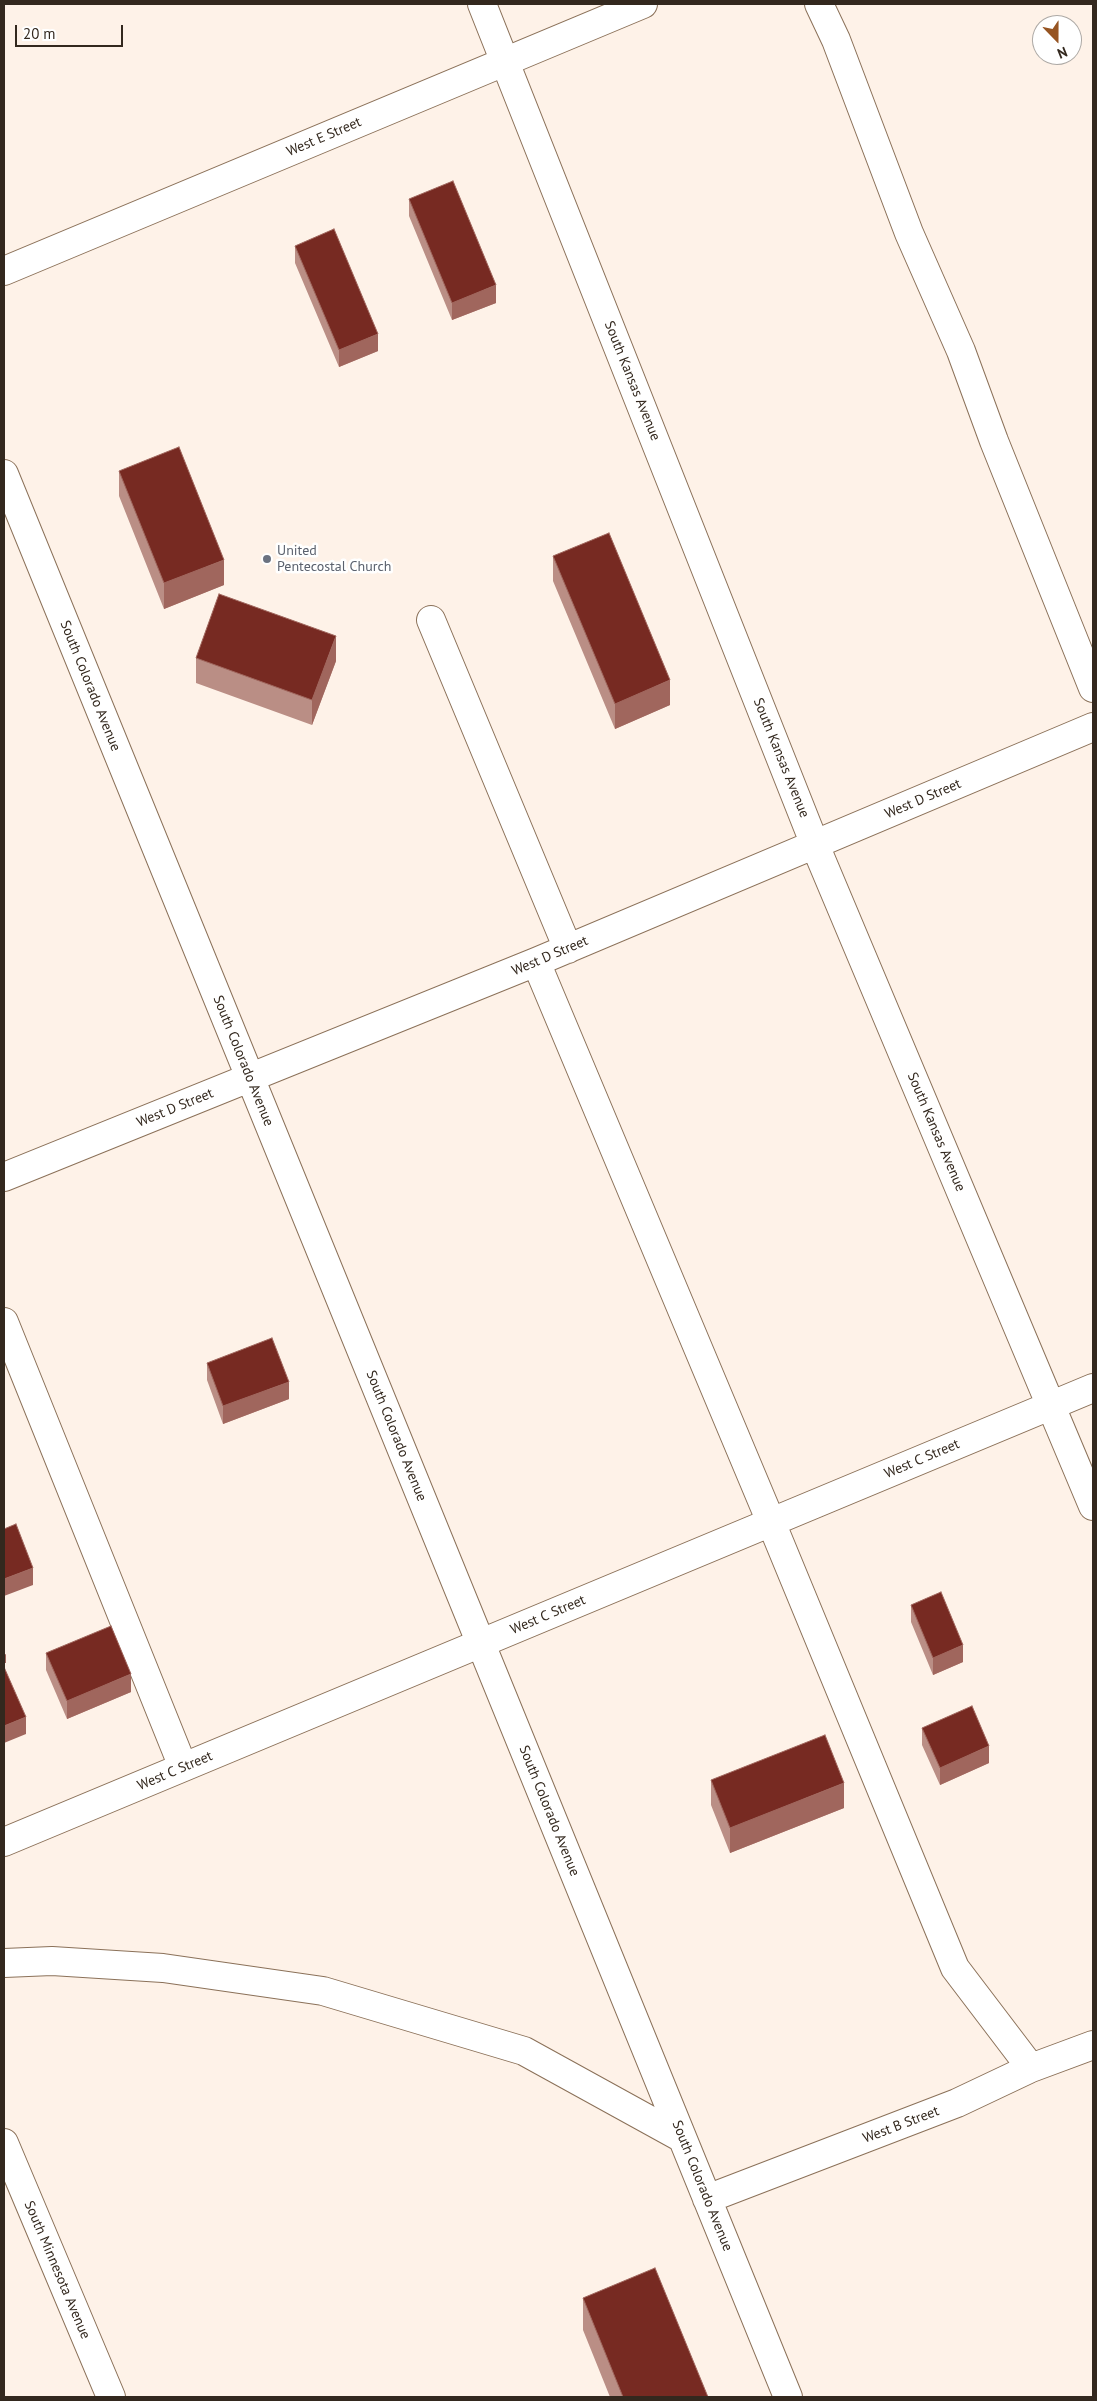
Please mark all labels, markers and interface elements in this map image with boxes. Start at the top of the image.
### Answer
scale bar [18,15,125,47]
north arrow [1032,15,1082,65]
text: 20 m [23,24,56,43]
text: N [1055,43,1070,63]
street label: West E Street [284,114,364,160]
street label: South Kansas Avenue [600,319,664,443]
place label: United Pentecostal Church [277,543,391,576]
marker: United Pentecostal Church [261,553,273,565]
street label: South Colorado Avenue [56,618,124,754]
street label: South Kansas Avenue [749,696,813,820]
street label: West D Street [882,775,964,823]
street label: West D Street [509,932,591,980]
street label: South Colorado Avenue [209,993,277,1129]
street label: South Kansas Avenue [903,1070,969,1194]
street label: West D Street [134,1085,216,1131]
street label: South Colorado Avenue [362,1368,430,1504]
street label: West C Street [882,1436,962,1482]
street label: West C Street [508,1592,588,1638]
street label: South Colorado Avenue [515,1743,583,1879]
street label: West C Street [135,1748,215,1794]
street label: West B Street [861,2103,941,2147]
street label: South Colorado Avenue [668,2118,736,2254]
street label: South Minnesota Avenue [20,2198,94,2342]

